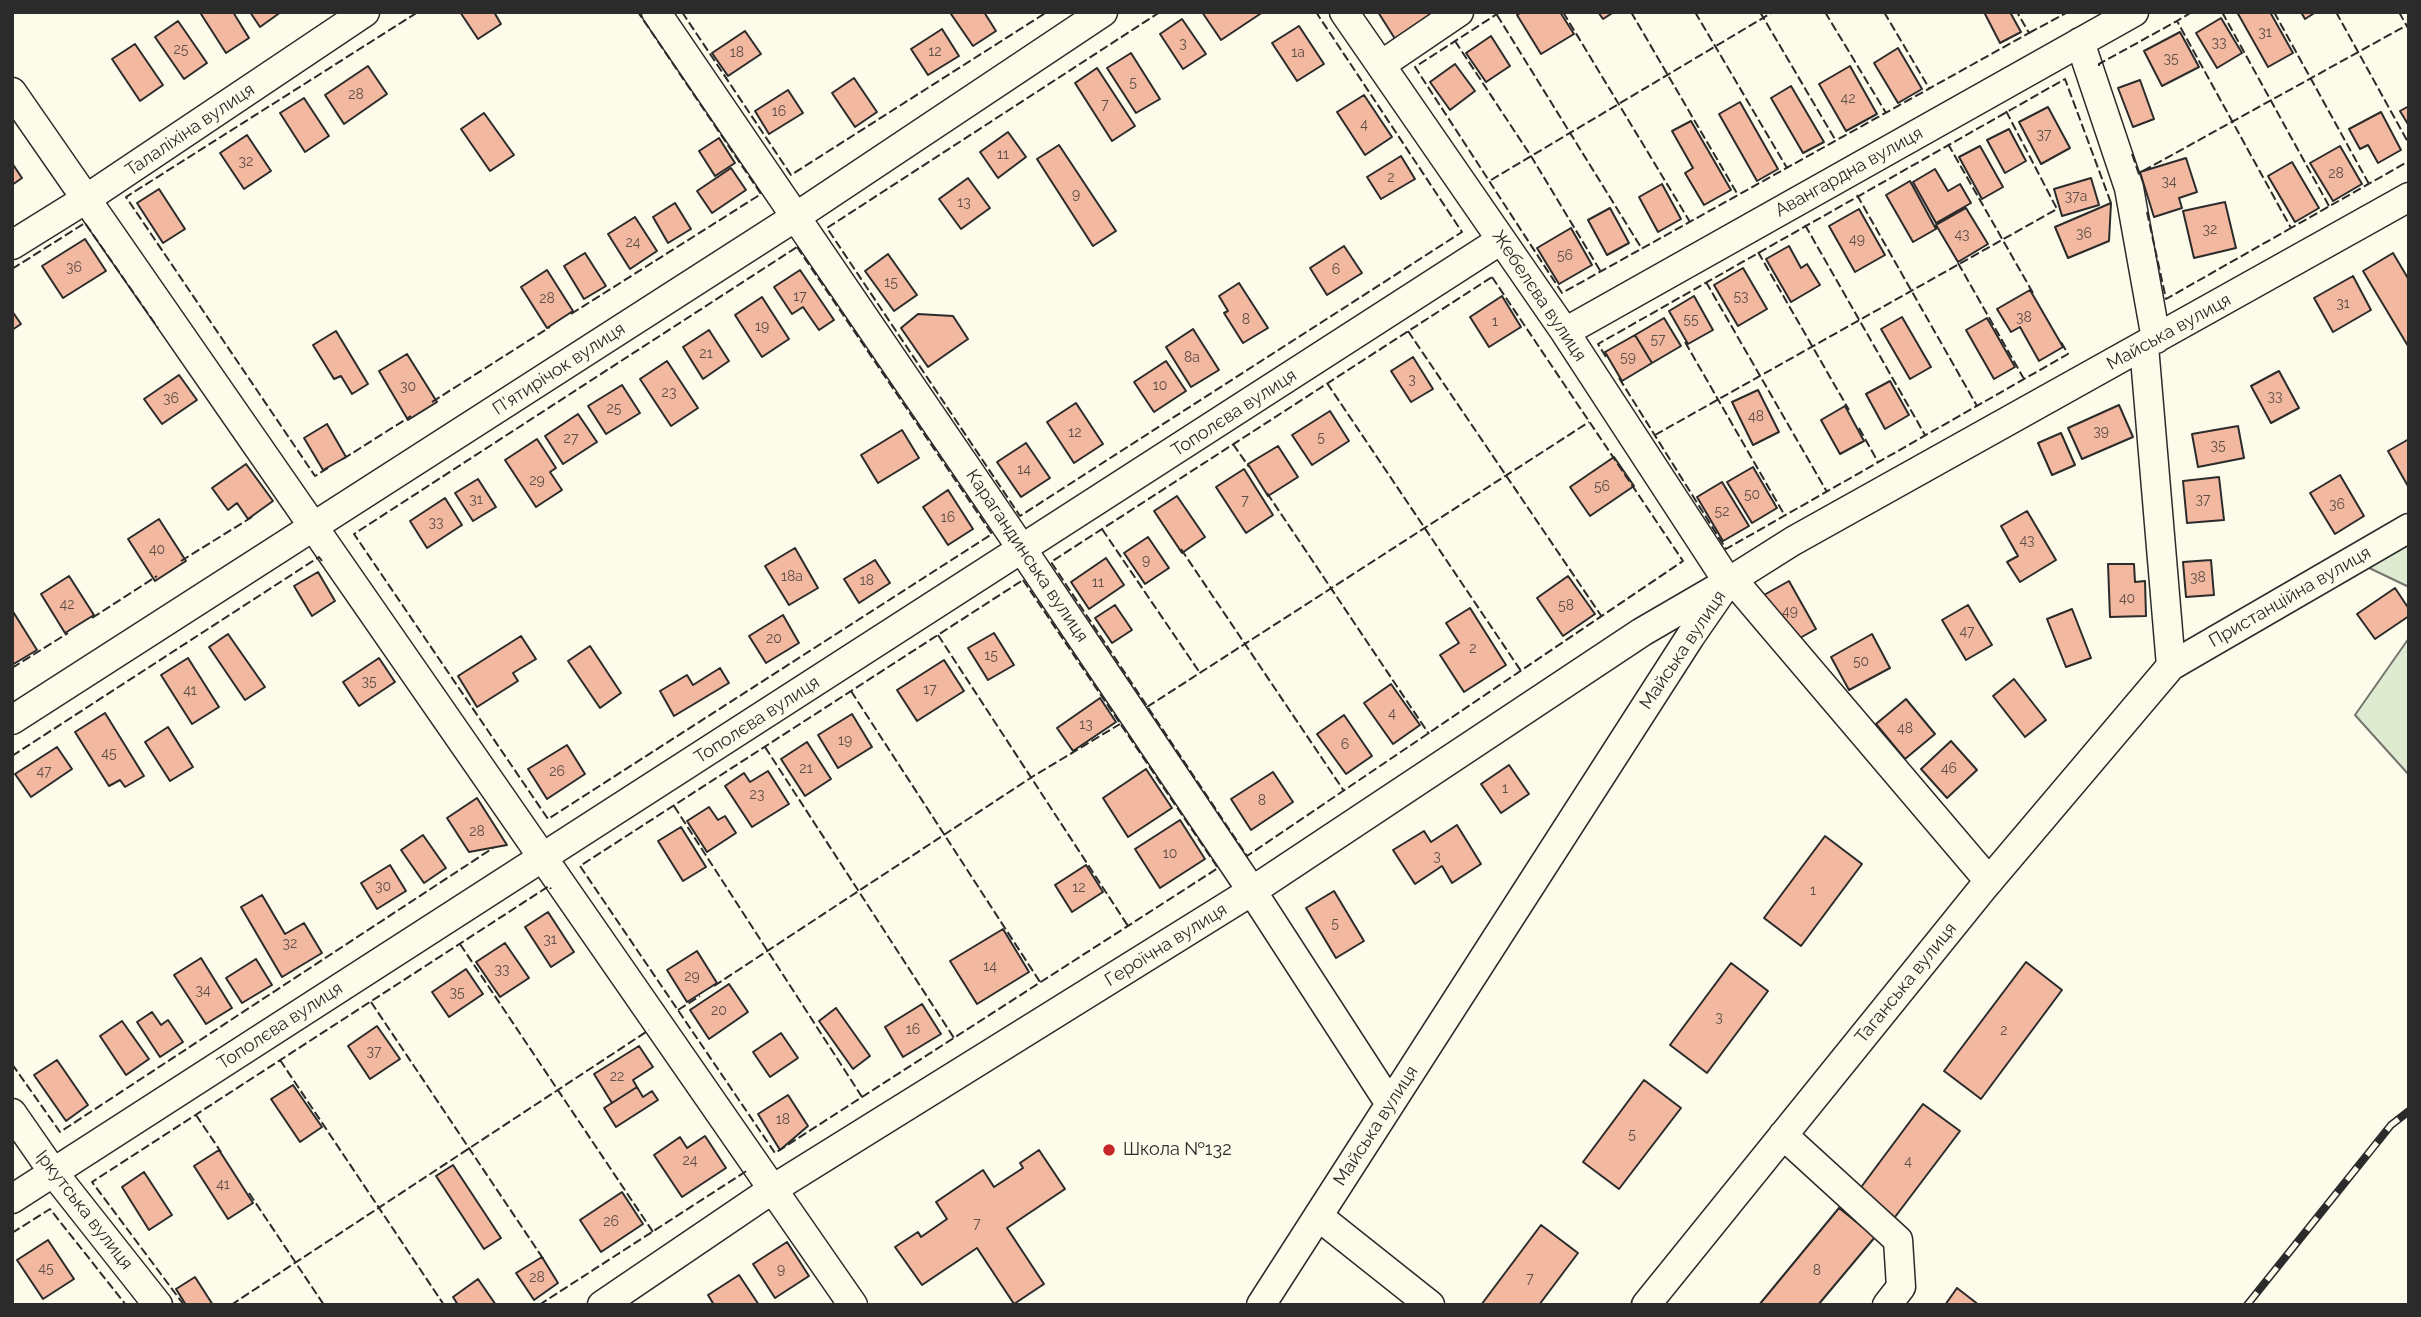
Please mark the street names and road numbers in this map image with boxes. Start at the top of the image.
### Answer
street label: Талаліхіна вулиця [121,79,259,181]
street label: Авангардна вулиця [1771,122,1927,222]
street label: Жебелєва вулиця [1487,226,1591,366]
street label: Майська вулиця [2103,289,2235,375]
street label: П’ятирічок вулиця [489,318,629,420]
street label: Тополєва вулиця [1167,364,1301,462]
street label: Карагандинська вулиця [961,465,1093,647]
street label: Пристанційна вулиця [2205,542,2375,652]
street label: Майська вулиця [1635,586,1731,714]
street label: Тополєва вулиця [690,671,824,769]
street label: Героїчна вулиця [1101,899,1231,991]
street label: Таганська вулиця [1851,918,1961,1048]
street label: Тополєва вулиця [213,977,347,1075]
street label: Майська вулиця [1329,1062,1423,1190]
street label: Іркутська вулиця [31,1146,137,1274]

